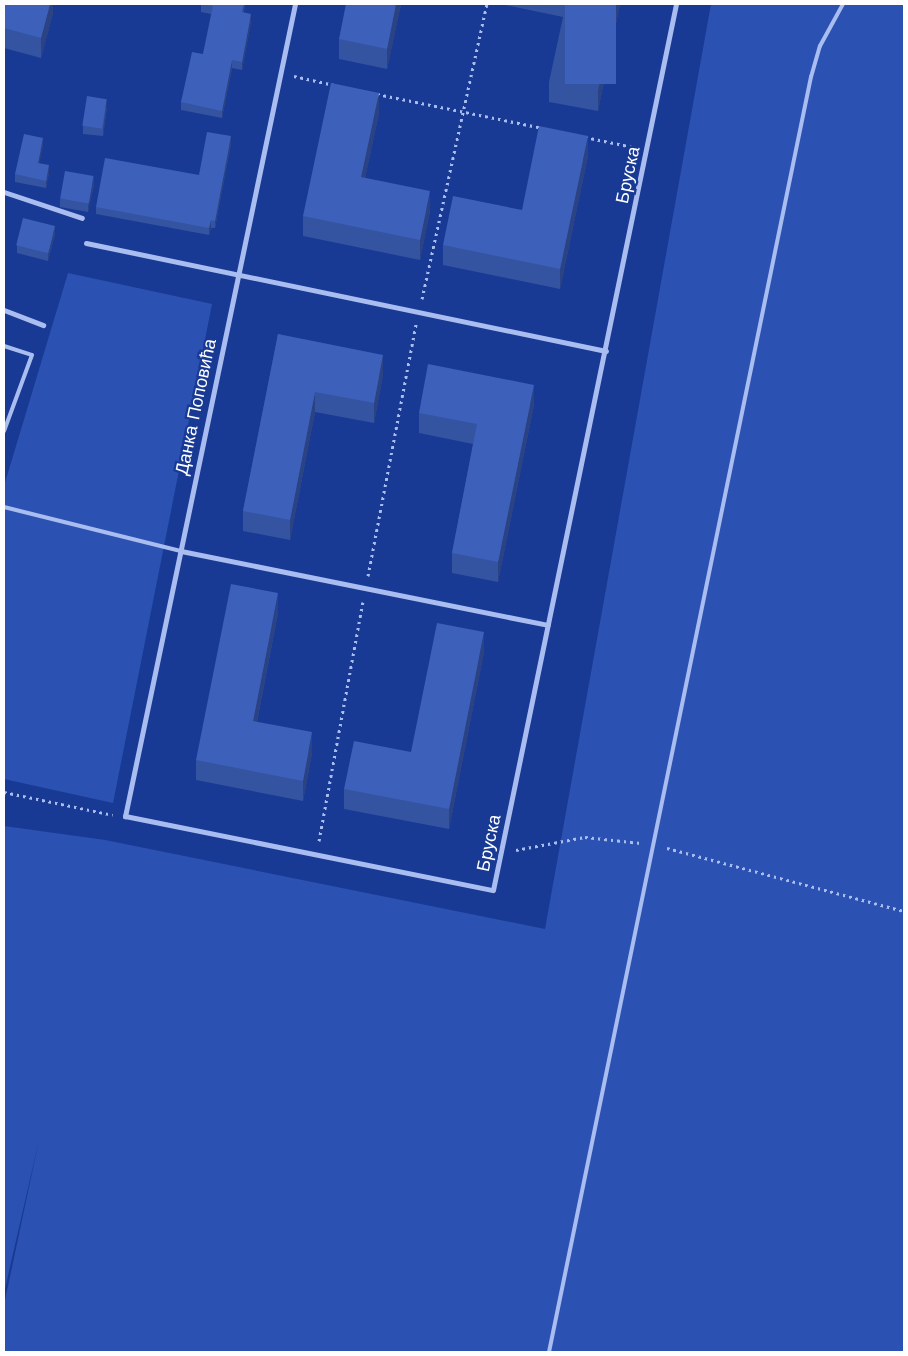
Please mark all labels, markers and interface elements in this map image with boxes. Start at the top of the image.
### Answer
street label: Бруска [611,145,645,205]
street label: Данка Поповића [171,337,221,477]
street label: Бруска [472,813,506,873]

